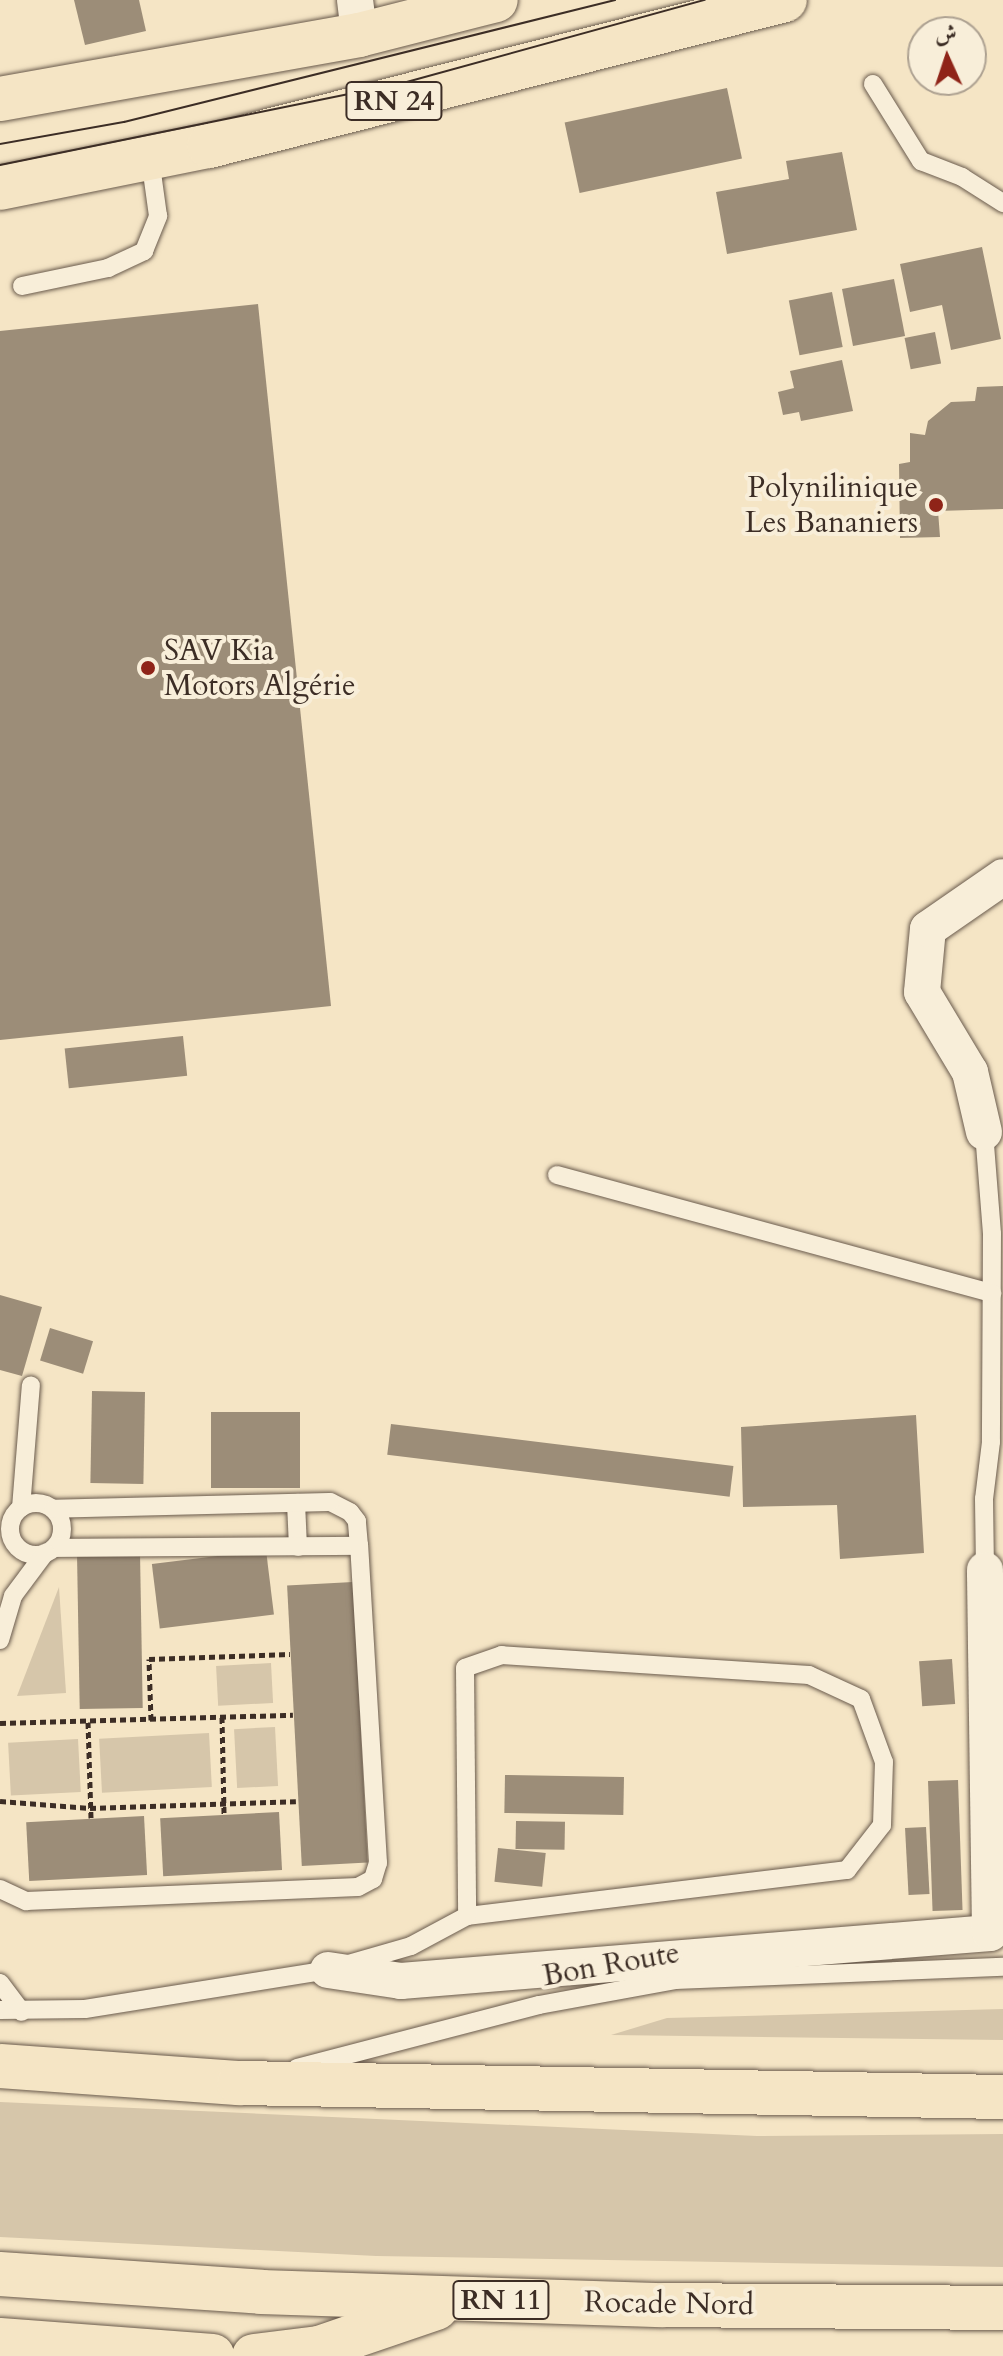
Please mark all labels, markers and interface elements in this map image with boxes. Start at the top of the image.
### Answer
north arrow [907,16,987,96]
text: ش [934,18,958,50]
road number: RN 24 [344,77,444,125]
place label: Polynilinique Les Bananiers [745,470,918,540]
marker: Polynilinique Les Bananiers [925,494,947,516]
place label: SAV Kia Motors Algérie [164,633,356,704]
marker: SAV Kia Motors Algérie [139,659,157,677]
street label: Bon Route [540,1935,682,1995]
road number: RN 11 [451,2276,551,2324]
street label: Rocade Nord [584,2285,754,2323]

